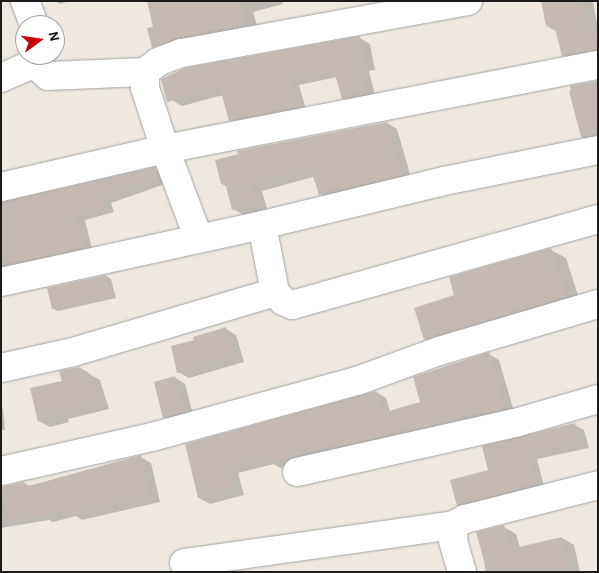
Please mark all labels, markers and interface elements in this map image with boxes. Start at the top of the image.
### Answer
north arrow [15,15,65,65]
text: N [46,30,62,43]

